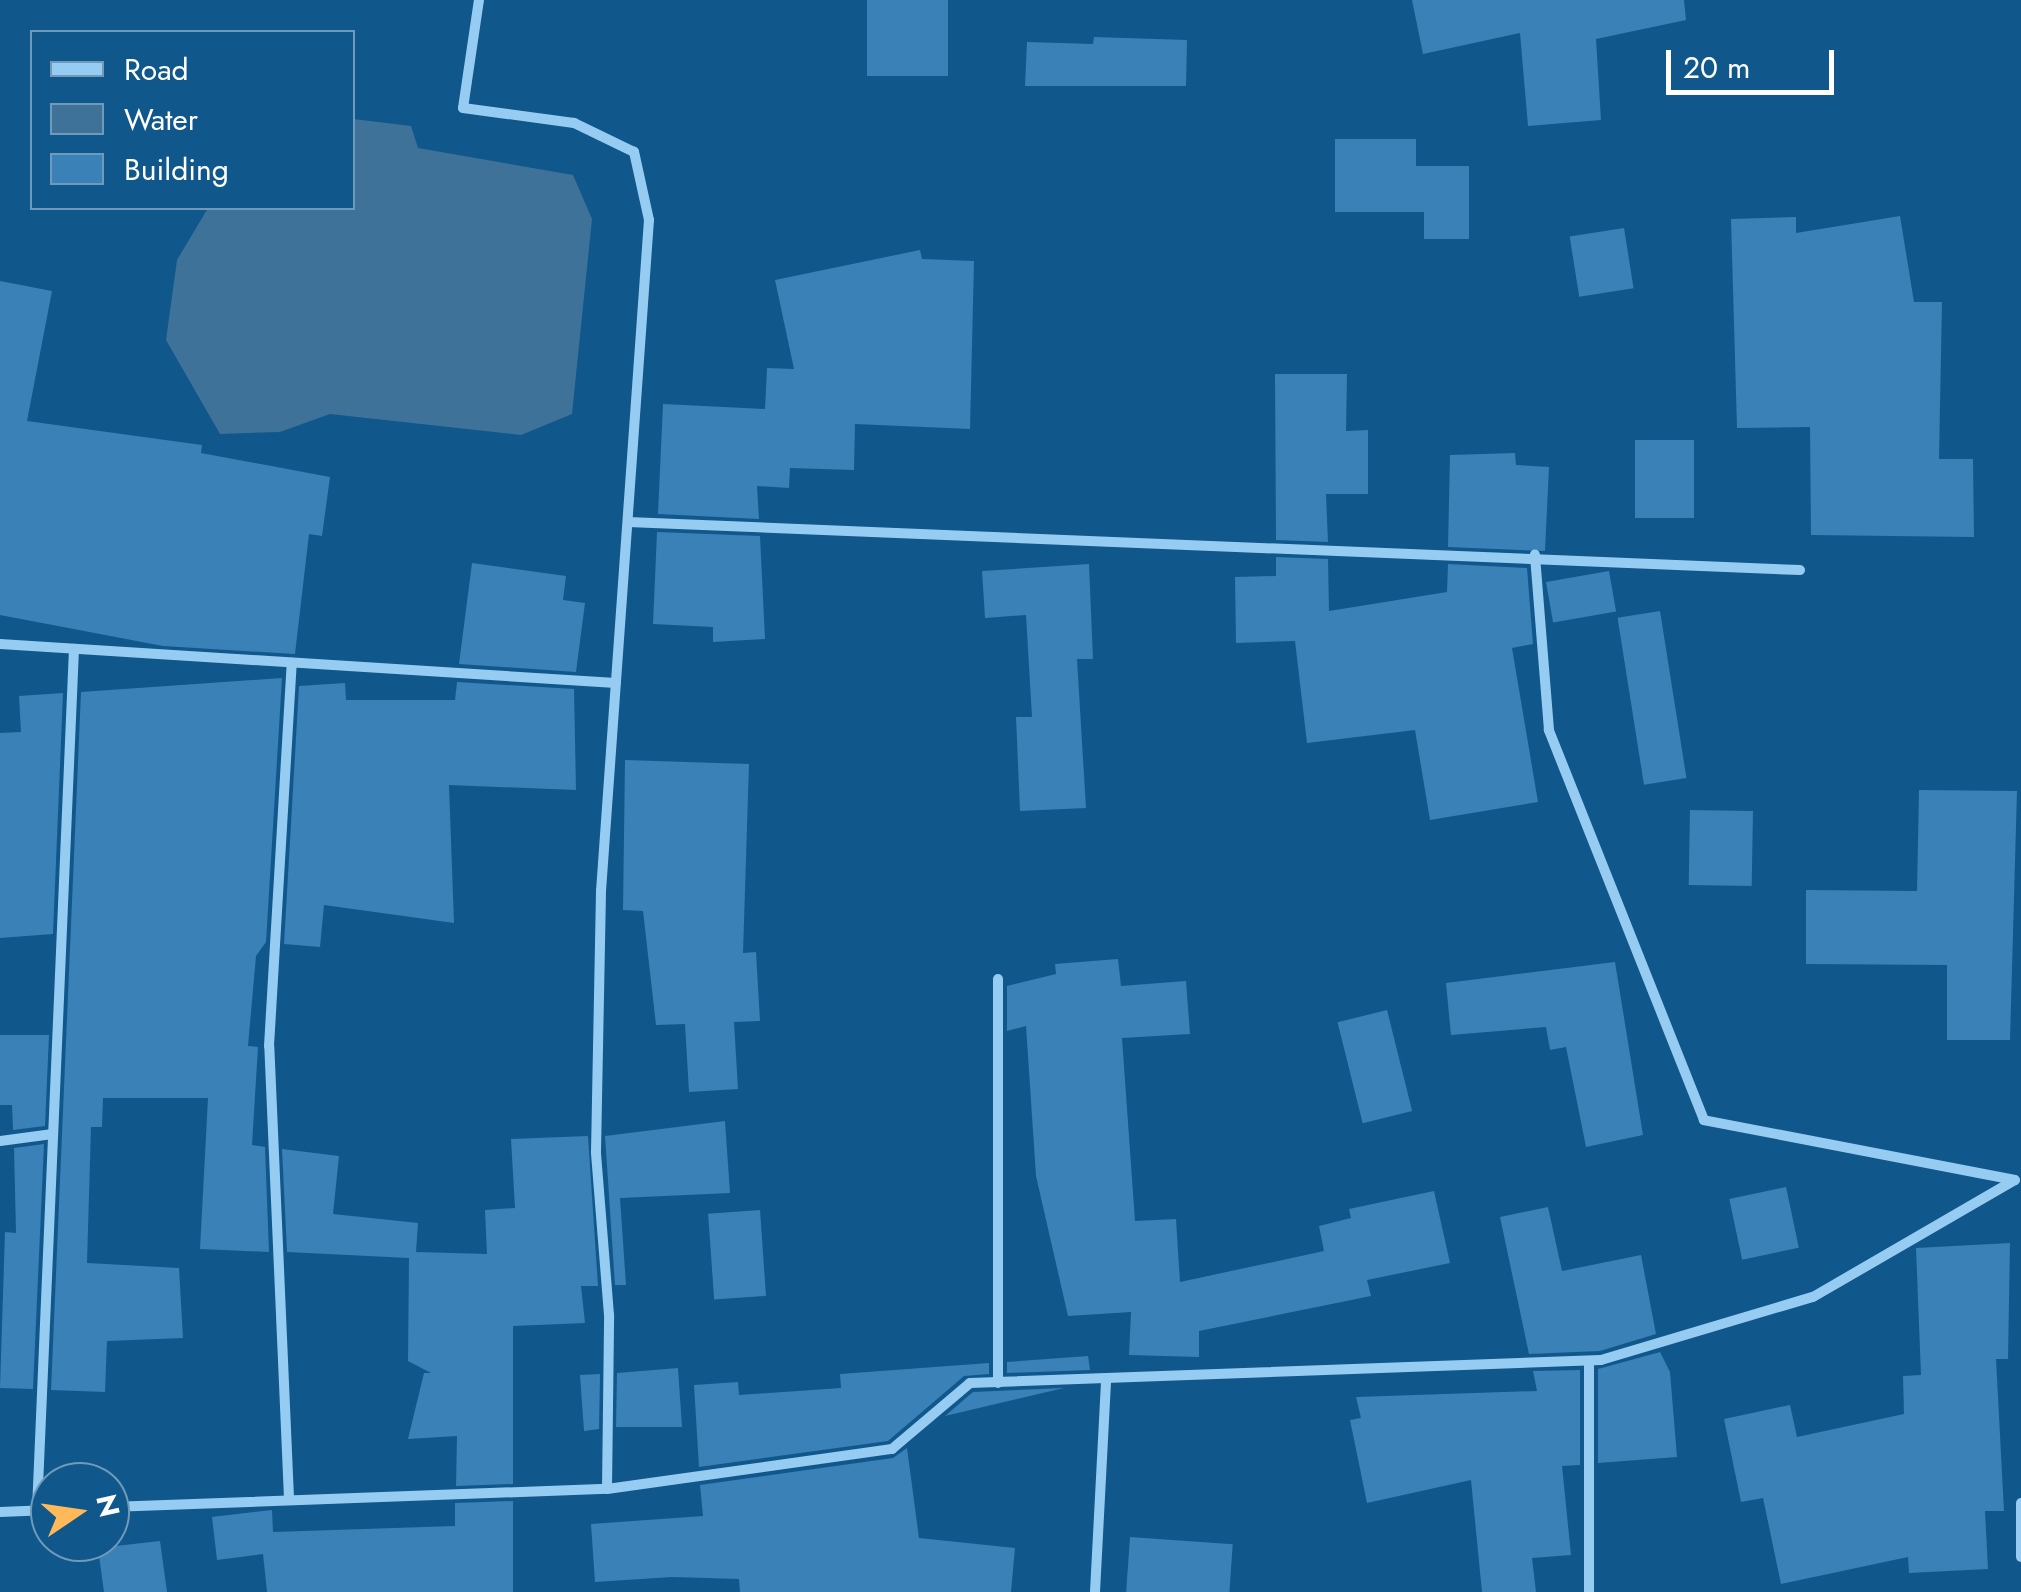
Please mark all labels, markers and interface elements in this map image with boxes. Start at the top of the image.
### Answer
legend [30,30,355,210]
scale bar [1671,30,1838,92]
text: 20 m [1683,46,1750,89]
text: Road [124,48,189,91]
text: Water [124,98,198,141]
text: Building [124,148,229,191]
north arrow [30,1462,130,1562]
text: N [85,1490,130,1521]

